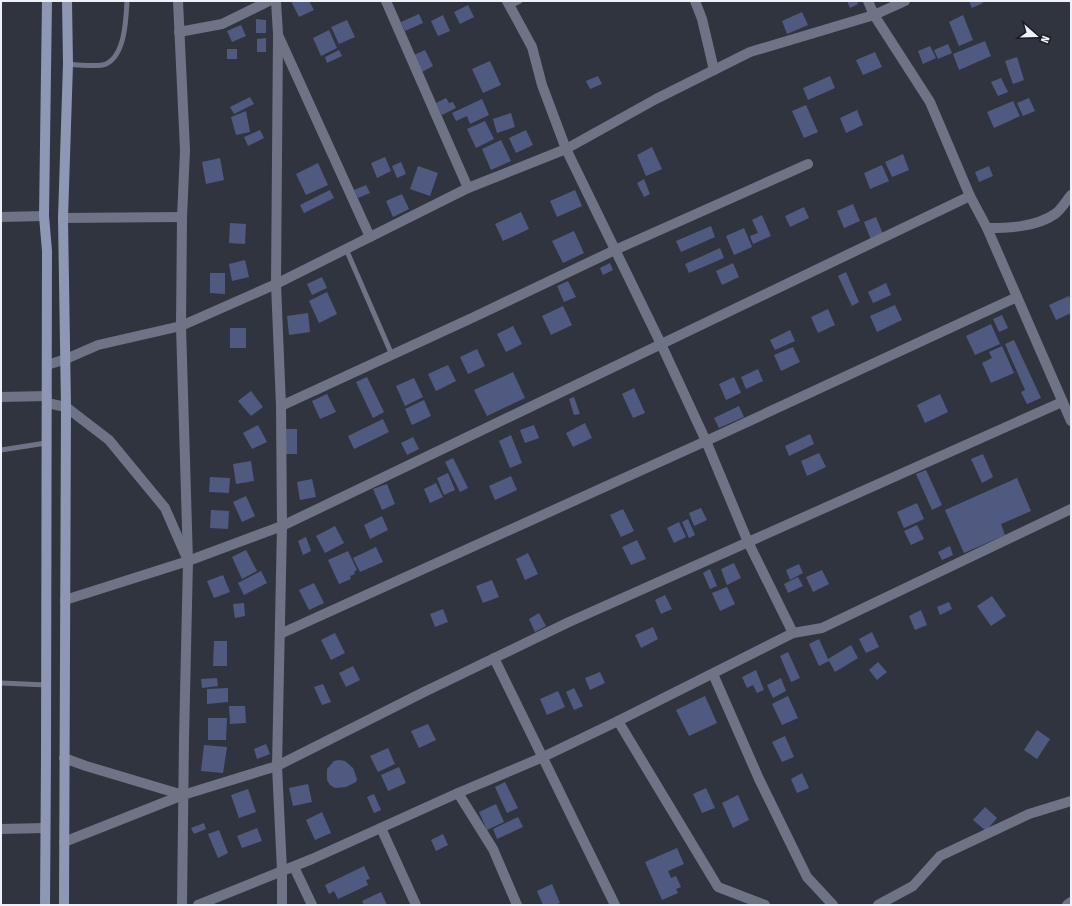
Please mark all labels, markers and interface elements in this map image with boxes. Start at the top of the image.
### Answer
north arrow [1016,16,1056,56]
text: N [1038,34,1052,45]

